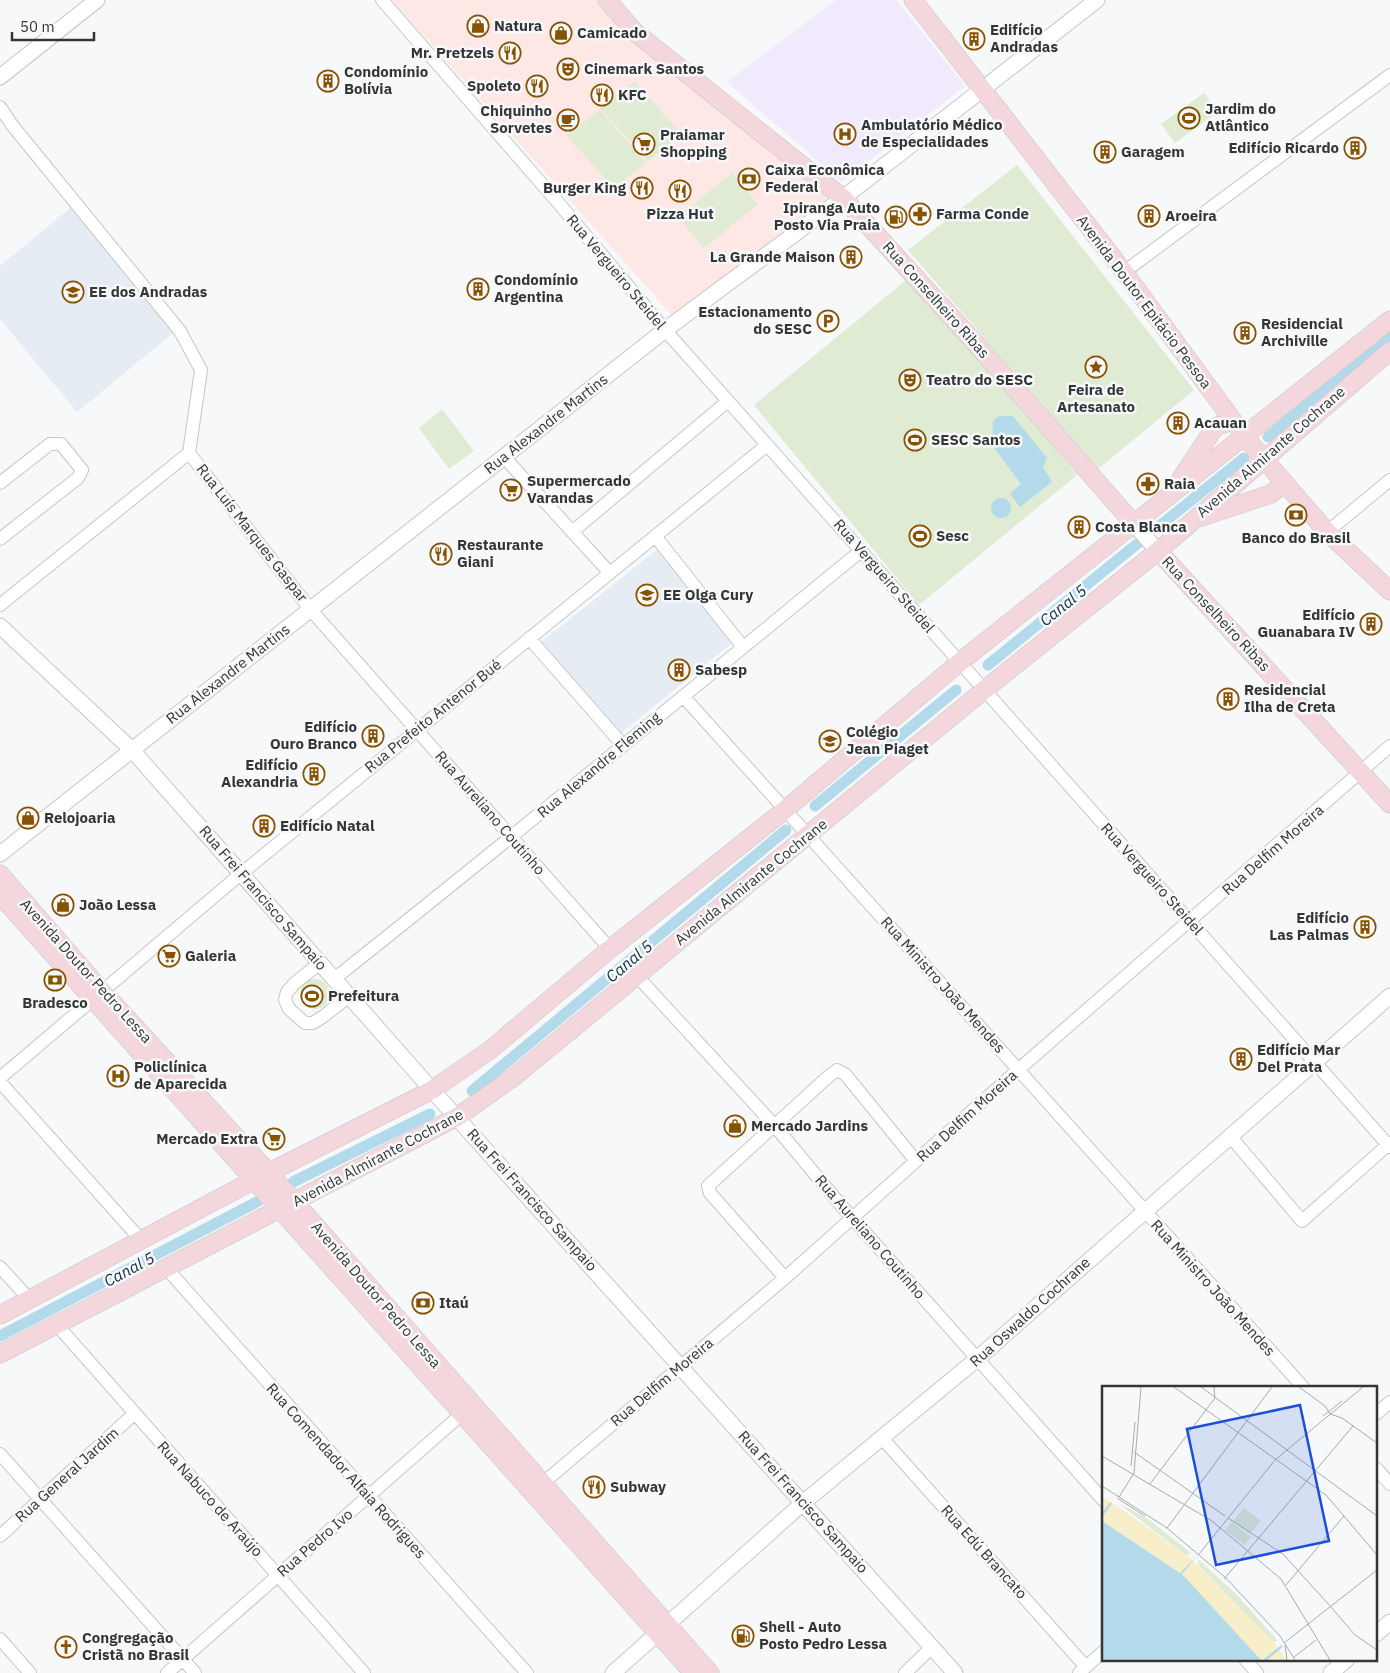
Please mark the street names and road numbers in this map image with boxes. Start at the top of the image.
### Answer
street label: Rua Vergueiro Steidel [563,210,670,333]
street label: Avenida Doutor Epitácio Pessoa [1073,211,1216,392]
street label: Rua Conselheiro Ribas [879,237,994,362]
street label: Rua Alexandre Martins [480,369,611,478]
street label: Avenida Almirante Cochrane [1192,382,1349,521]
street label: Rua Luís Marques Gaspar [193,460,313,606]
street label: Rua Vergueiro Steidel [830,515,939,636]
street label: Rua Conselheiro Ribas [1158,552,1275,675]
street label: Rua Alexandre Martins [162,619,293,728]
street label: Rua Prefeito Antenor Bué [361,655,505,777]
street label: Rua Alexandre Fleming [533,707,664,822]
street label: Rua Aureliano Coutinho [431,747,550,879]
street label: Rua Delfim Moreira [1218,800,1327,899]
street label: Avenida Almirante Cochrane [671,814,831,949]
street label: Rua Vergueiro Steidel [1097,819,1208,939]
street label: Rua Frei Francisco Sampaio [195,821,331,974]
street label: Avenida Doutor Pedro Lessa [16,894,156,1047]
street label: Rua Ministro João Mendes [877,913,1010,1057]
street label: Rua Delfim Moreira [913,1066,1021,1166]
street label: Avenida Almirante Cochrane [289,1104,466,1211]
street label: Rua Frei Francisco Sampaio [463,1124,601,1275]
street label: Rua Aureliano Coutinho [811,1171,930,1303]
street label: Rua Ministro João Mendes [1147,1216,1280,1360]
street label: Avenida Doutor Pedro Lessa [307,1217,445,1372]
street label: Rua Oswaldo Cochrane [966,1253,1094,1371]
street label: Rua Delfim Moreira [606,1333,717,1430]
street label: Rua Comendador Alfaia Rodrigues [262,1379,430,1562]
street label: Rua General Jardim [11,1423,122,1526]
street label: Rua Frei Francisco Sampaio [734,1426,872,1577]
street label: Rua Nabuco de Araújo [153,1437,267,1560]
street label: Rua Edú Brancato [937,1501,1032,1603]
street label: Rua Pedro Ivo [273,1504,357,1581]

